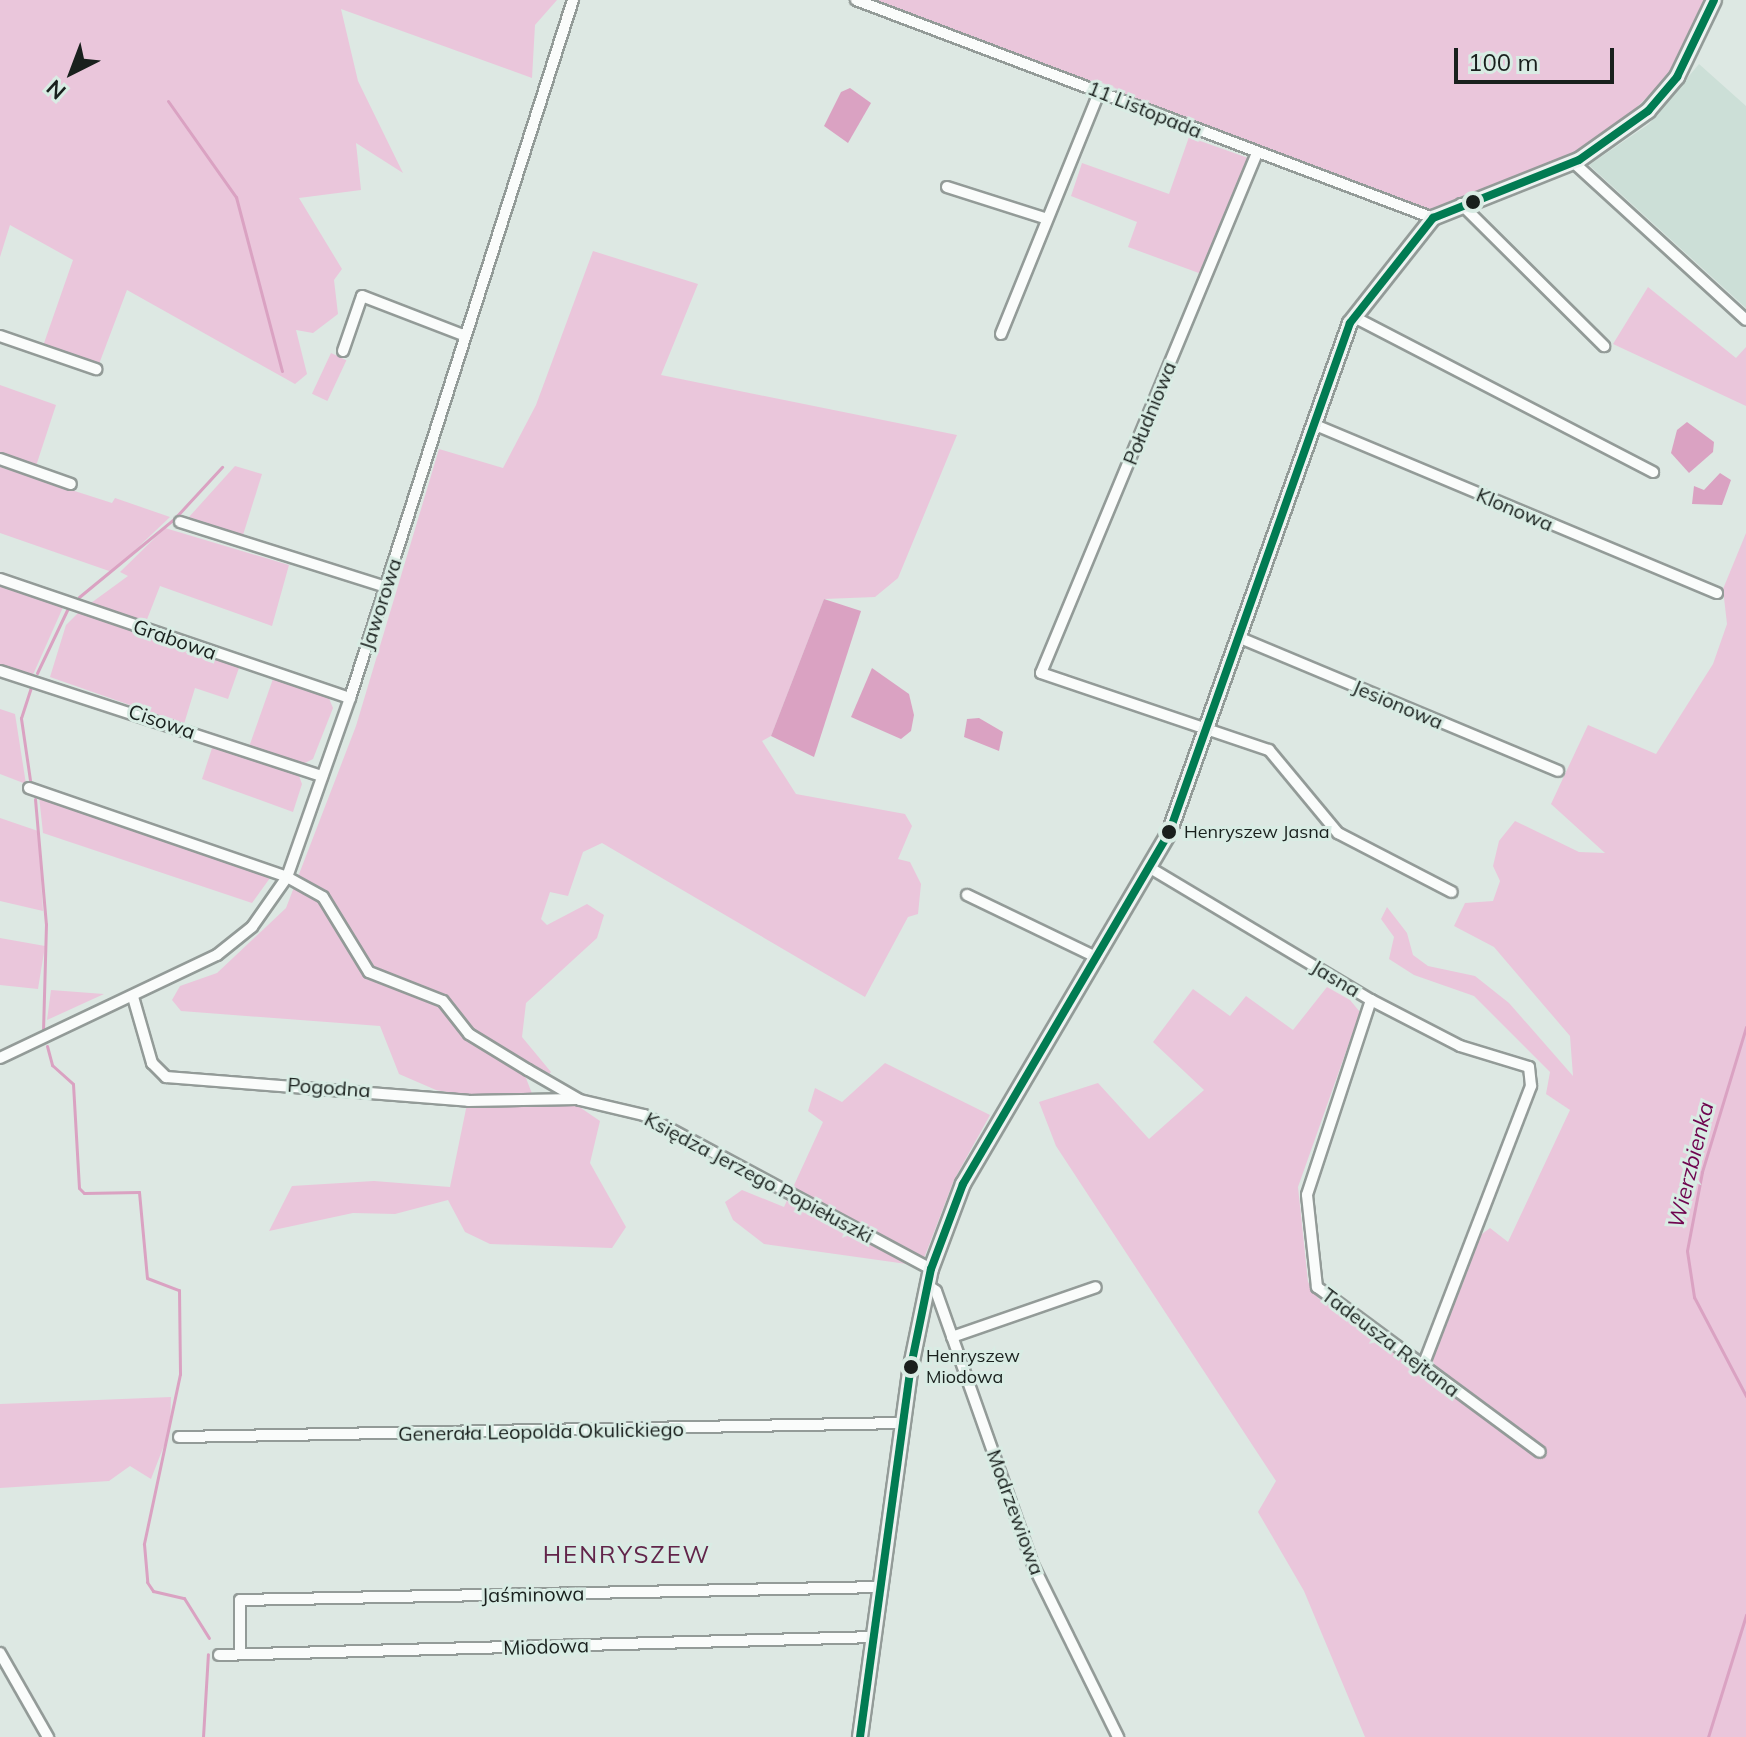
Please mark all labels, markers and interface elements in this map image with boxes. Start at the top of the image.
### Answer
north arrow [32,32,112,112]
scale bar [1458,32,1618,82]
text: 100 m [1468,47,1539,77]
text: N [40,74,71,106]
street label: 11 Listopada [1084,75,1206,143]
unlabelled marker [1465,194,1481,210]
street label: Południowa [1117,358,1181,468]
street label: Klonowa [1473,482,1557,536]
street label: Jaworowa [354,555,406,653]
street label: Grabowa [130,614,220,664]
street label: Jesionowa [1349,674,1447,734]
street label: Cisowa [126,698,198,744]
place label: Henryszew Jasna [1184,821,1330,843]
marker: Henryszew Jasna [1161,824,1177,840]
street label: Jasna [1307,954,1365,1002]
street label: Pogodna [287,1072,371,1102]
water label: Wierzbienka [1663,1099,1719,1231]
street label: Księdza Jerzego Popiełuszki [641,1106,877,1248]
street label: Tadeusza Rejtana [1317,1282,1465,1402]
place label: Henryszew Miodowa [926,1346,1020,1388]
marker: Henryszew Miodowa [903,1359,919,1375]
street label: Generała Leopolda Okulickiego [398,1417,684,1445]
street label: Modrzewiowa [982,1446,1050,1578]
district label: HENRYSZEW [543,1541,711,1569]
street label: Jaśminowa [481,1581,585,1607]
street label: Miodowa [503,1633,589,1659]

